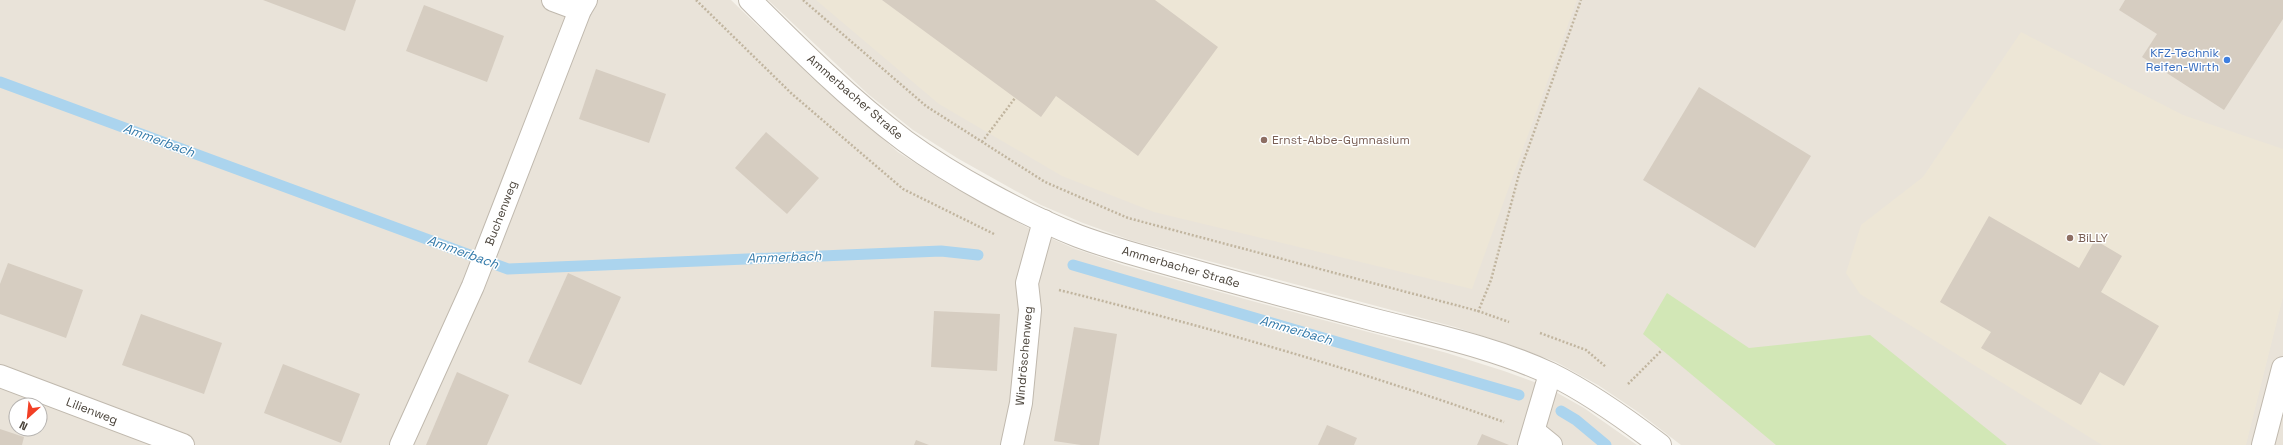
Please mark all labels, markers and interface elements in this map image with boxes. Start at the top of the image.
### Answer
place label: KFZ-Technik Reifen-Wirth [2146,45,2220,75]
street label: Ammerbacher Straße [804,51,906,143]
marker: KFZ-Technik Reifen-Wirth [2222,55,2232,65]
water label: Ammerbach [121,119,198,161]
place label: Ernst-Abbe-Gymnasium [1272,132,1410,148]
marker: Ernst-Abbe-Gymnasium [1259,135,1269,145]
street label: Buchenweg [481,178,521,248]
place label: BiLLY [2078,230,2109,246]
water label: Ammerbach [425,231,502,273]
marker: BiLLY [2065,233,2075,243]
street label: Ammerbacher Straße [1120,242,1242,292]
water label: Ammerbach [746,247,823,267]
street label: Windröschenweg [1012,306,1036,406]
water label: Ammerbach [1258,312,1335,349]
street label: Lilienweg [64,394,120,428]
north arrow [8,397,48,437]
text: N [17,418,30,434]

